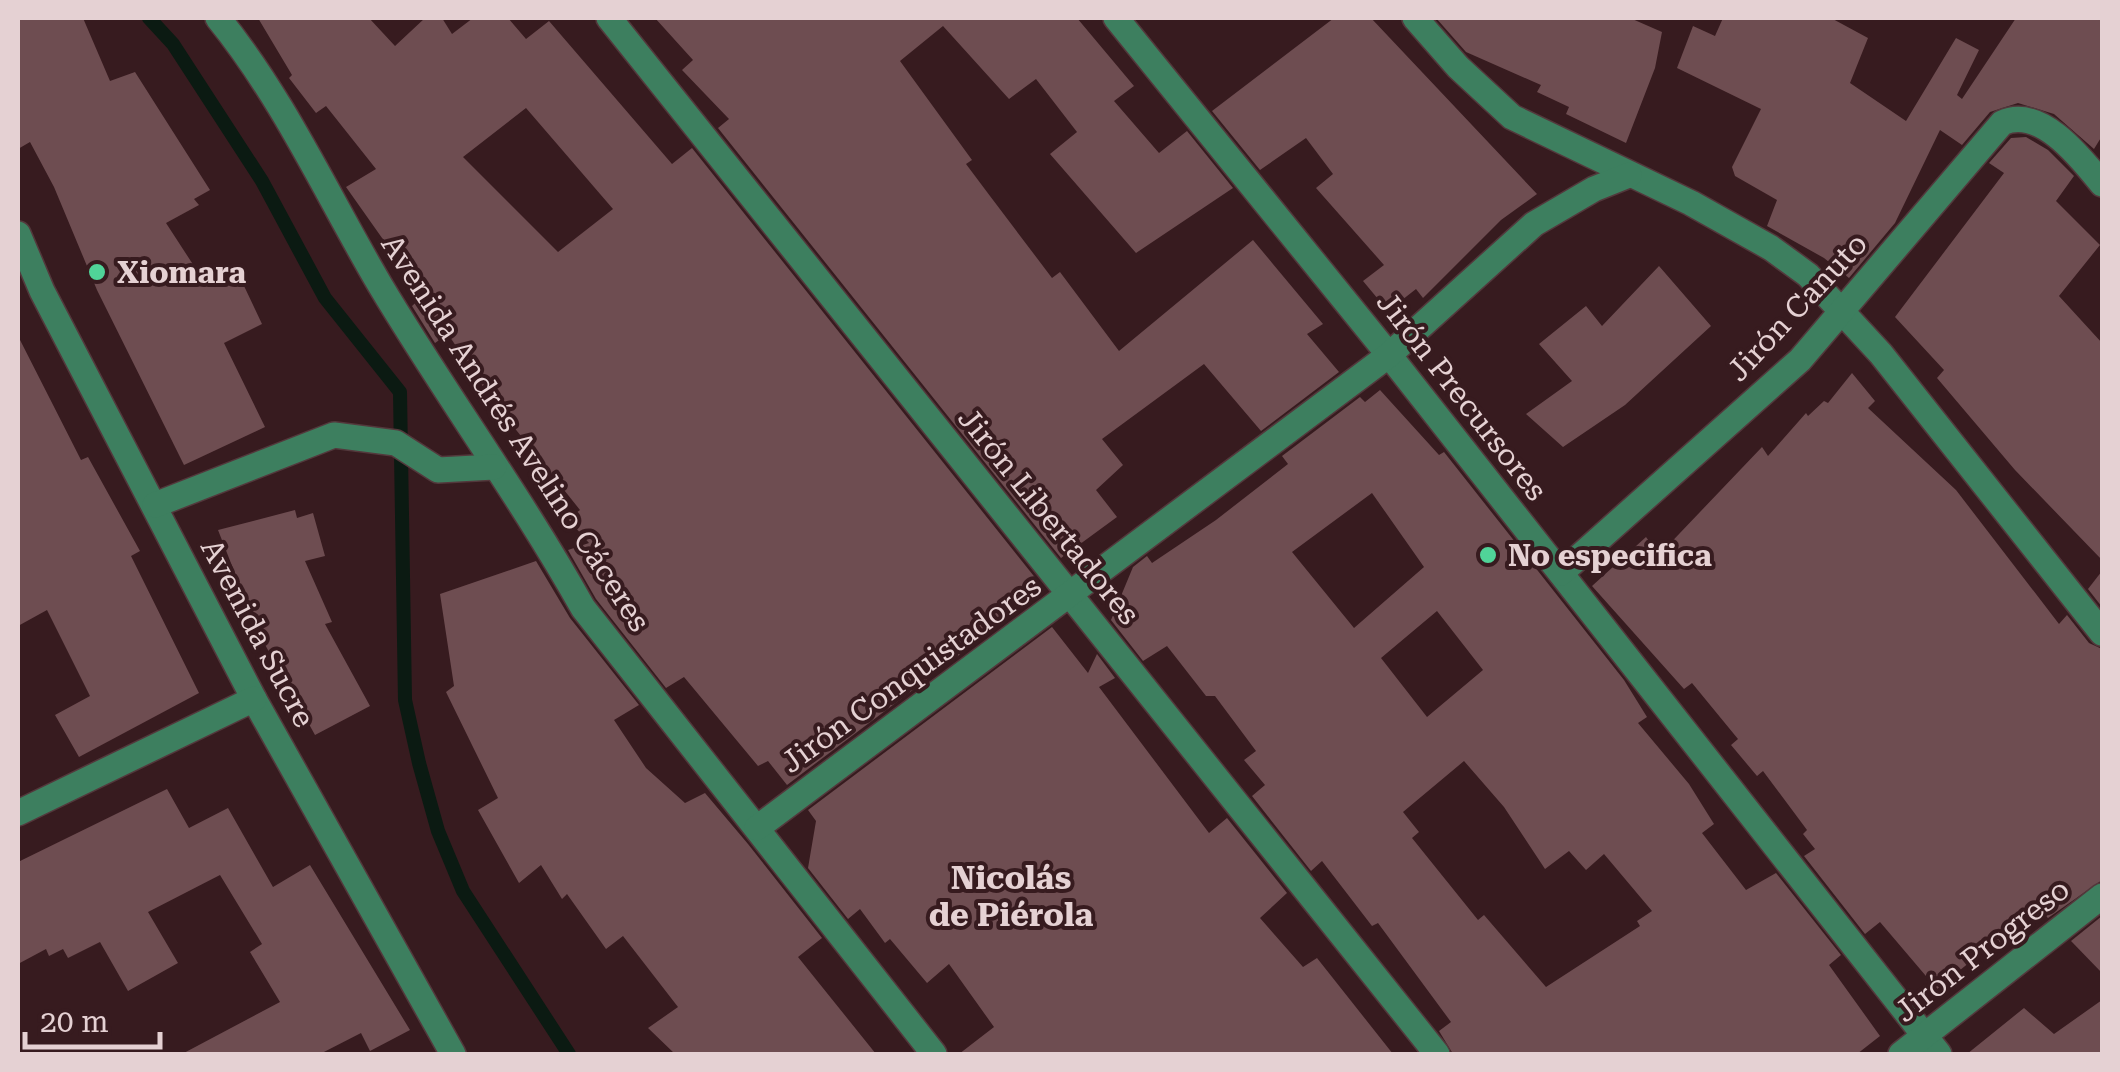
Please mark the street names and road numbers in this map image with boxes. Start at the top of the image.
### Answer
street label: Jirón Canuto [1720,226,1874,388]
street label: Avenida Andrés Avelino Cáceres [374,228,658,638]
street label: Jirón Precursores [1370,285,1554,507]
street label: Jirón Libertadores [951,401,1147,631]
street label: Avenida Sucre [194,533,322,733]
street label: Jirón Conquistadores [774,568,1048,780]
street label: Jirón Progreso [1888,871,2076,1029]

